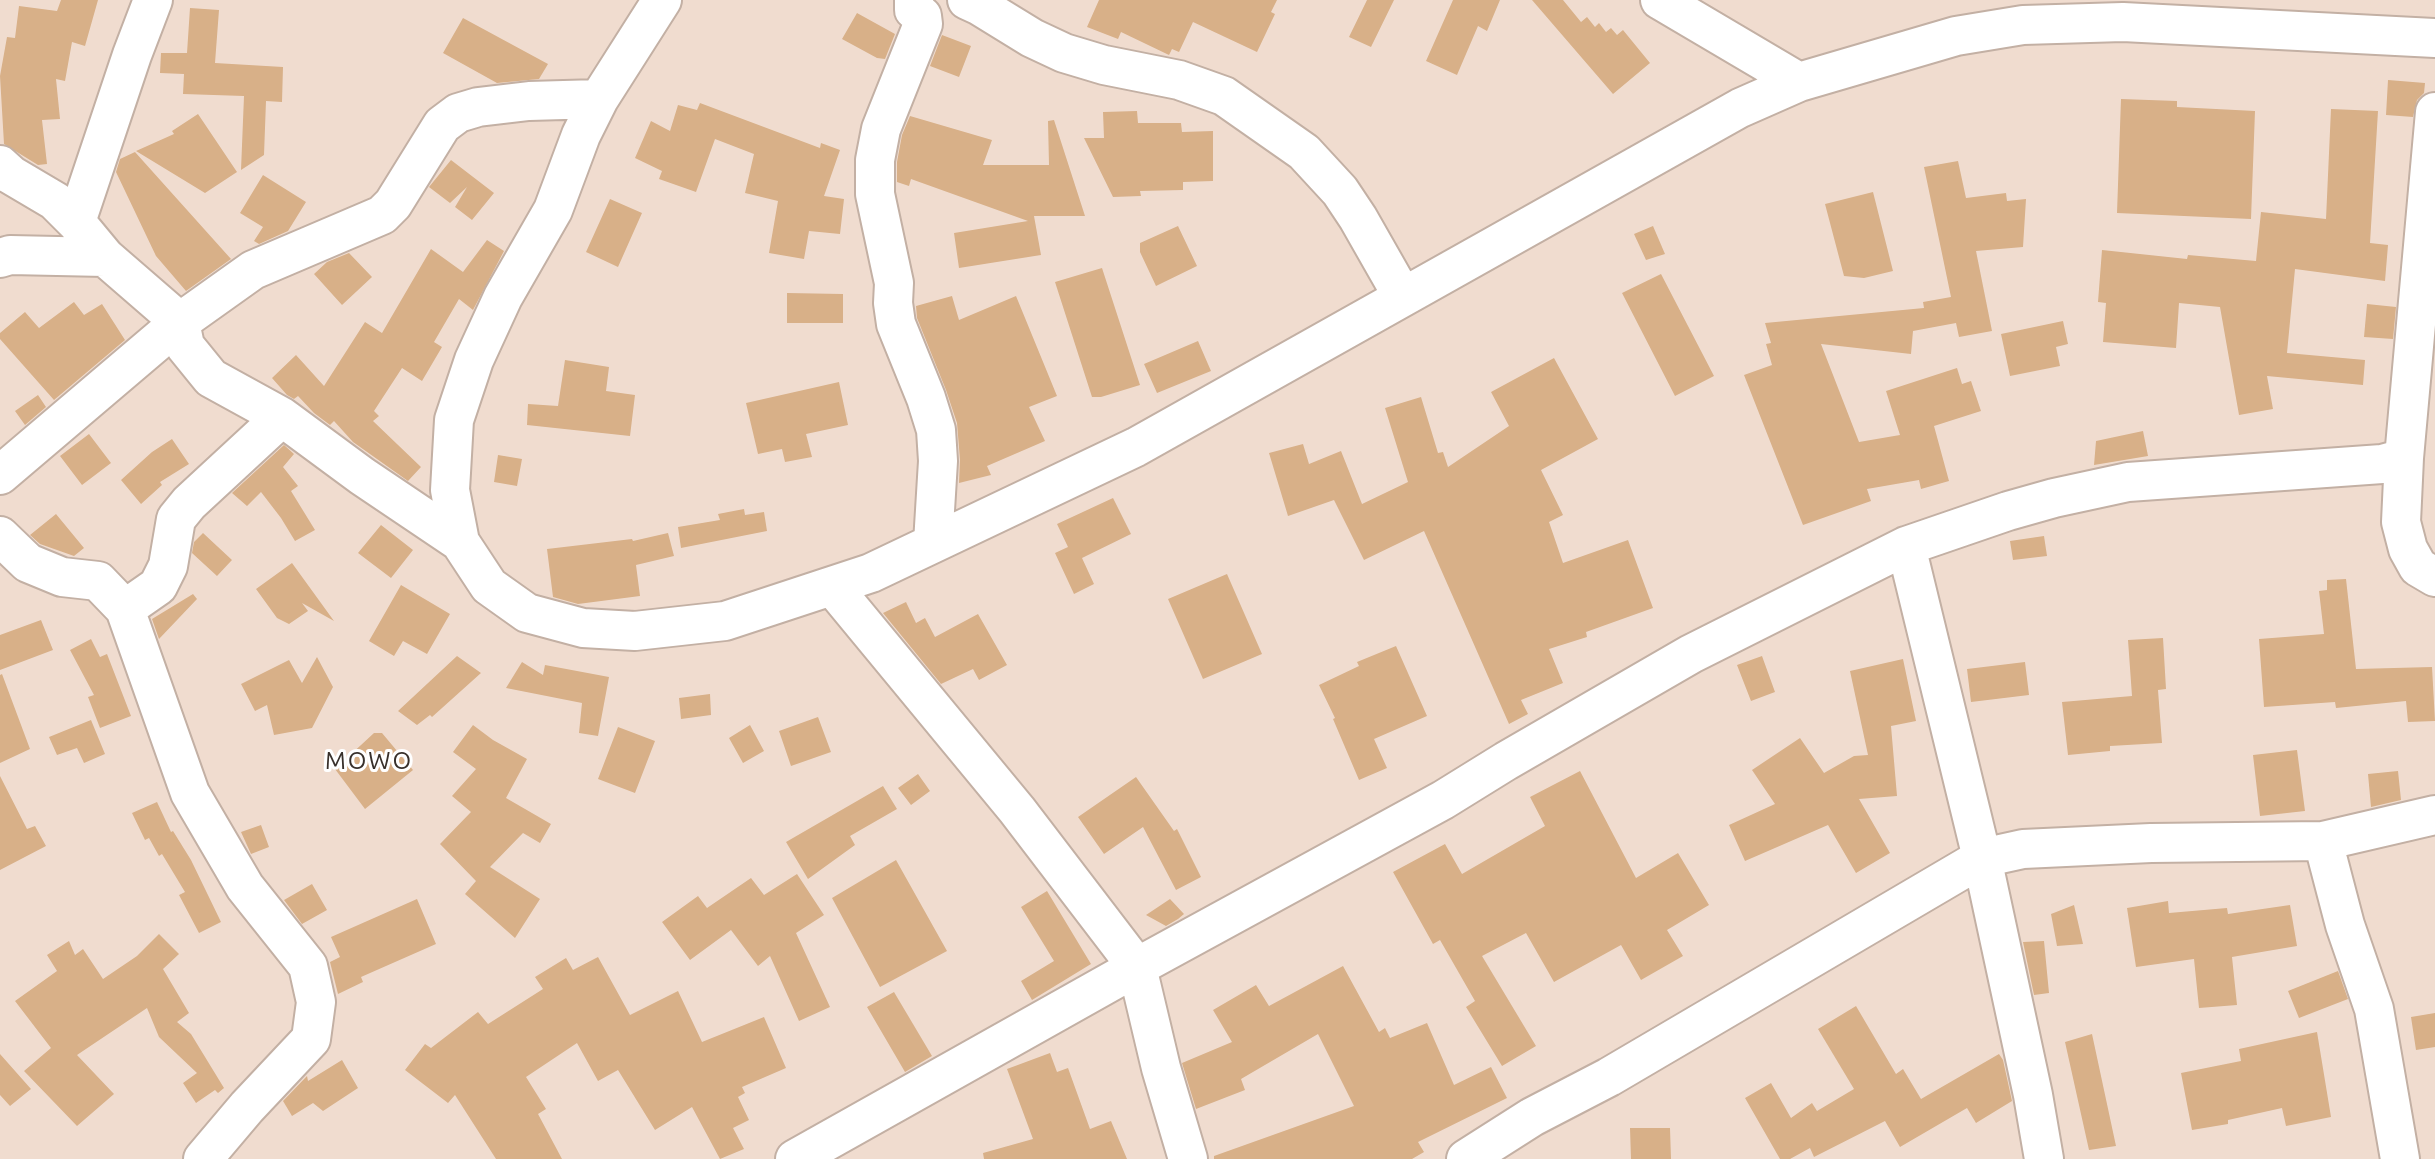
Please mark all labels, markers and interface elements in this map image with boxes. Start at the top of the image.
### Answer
district label: MOWO [325,747,413,775]

